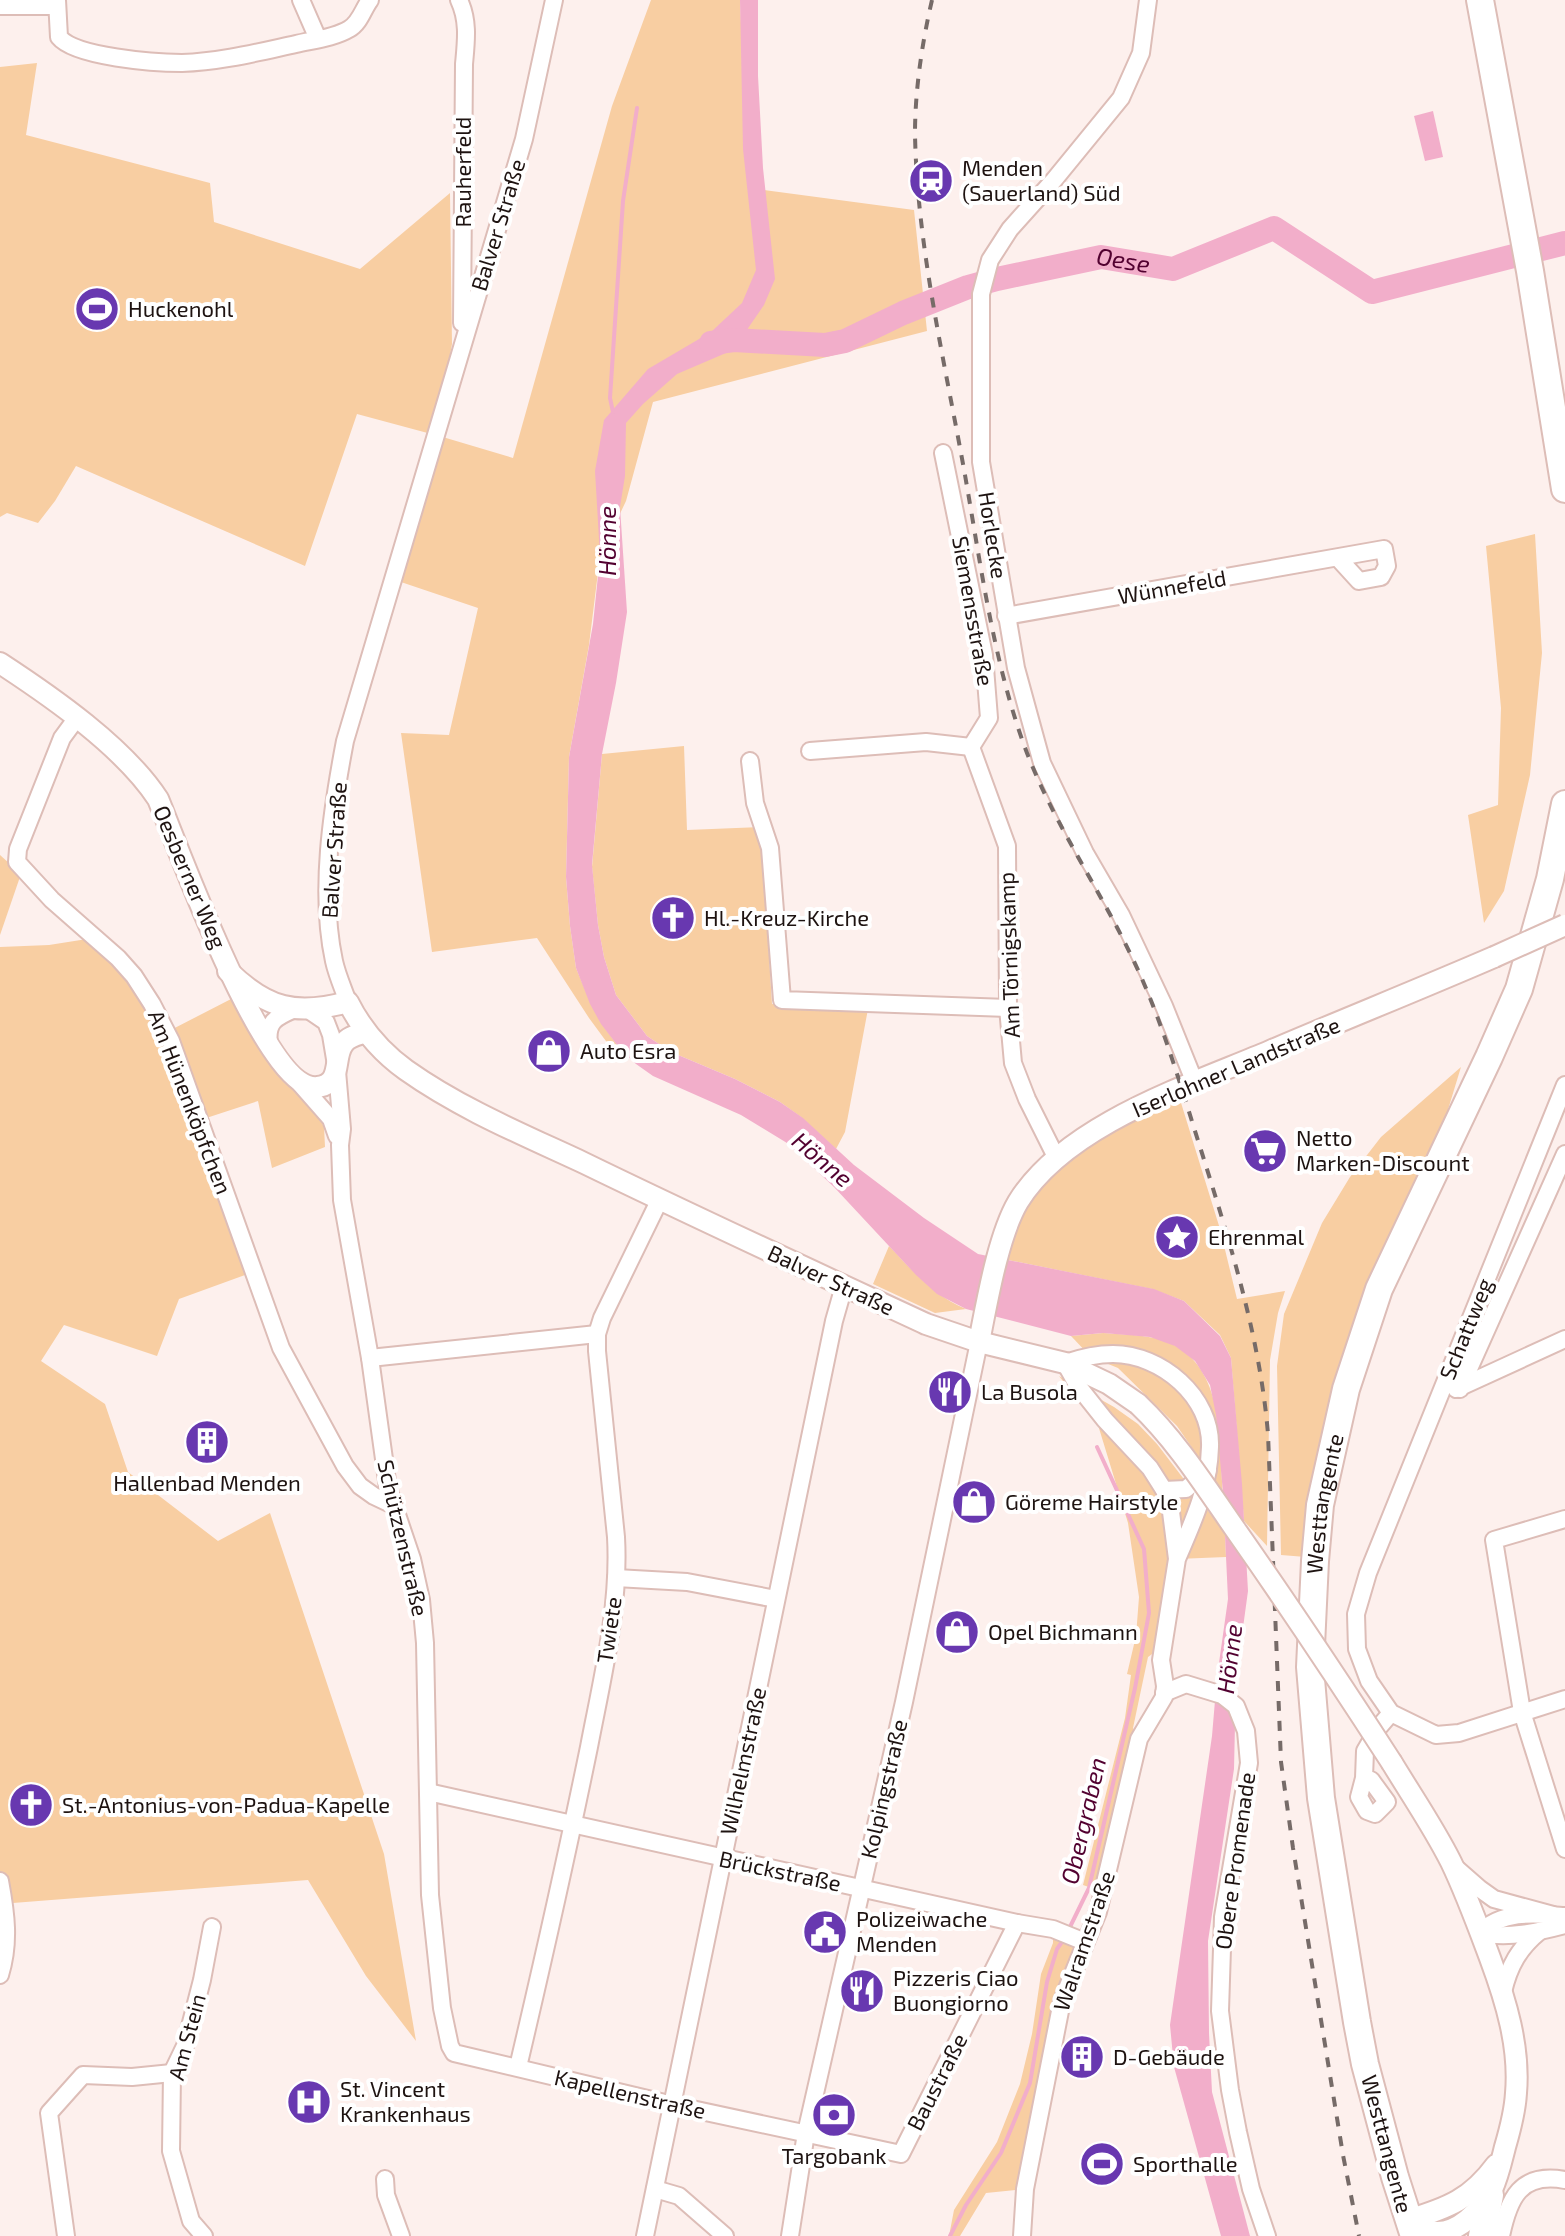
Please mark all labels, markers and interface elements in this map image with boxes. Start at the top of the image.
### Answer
street label: Rauherfeld [449,117,475,227]
place label: Menden (Sauerland) Süd [962,154,1121,205]
street label: Balver Straße [465,156,529,294]
station icon: Menden (Sauerland) Süd [907,157,955,205]
water label: Oese [1094,240,1153,278]
sports icon: Huckenohl [73,285,121,333]
place label: Huckenohl [128,295,234,321]
street label: Horlecke [974,489,1014,580]
water label: Hönne [592,506,621,576]
street label: Siemensstraße [948,534,1000,688]
street label: Wünnefeld [1116,564,1228,608]
street label: Balver Straße [315,781,351,919]
street label: Oesberner Weg [149,801,233,952]
street label: Am Törnigskamp [992,872,1024,1038]
church icon: Hl.-Kreuz-Kirche [649,894,697,942]
place label: Hl.-Kreuz-Kirche [704,904,869,930]
street label: Am Hünenköpfchen [144,1006,238,1197]
street label: Iserlohner Landstraße [1128,1011,1343,1122]
shop icon: Auto Esra [525,1027,573,1075]
place label: Auto Esra [580,1037,676,1063]
place label: Netto Marken-Discount [1296,1124,1470,1175]
water label: Hönne [787,1125,859,1193]
supermarket icon: Netto Marken-Discount [1241,1127,1289,1175]
place icon: Ehrenmal [1153,1213,1201,1261]
place label: Ehrenmal [1208,1223,1305,1249]
street label: Balver Straße [764,1238,899,1320]
street label: Schattweg [1433,1274,1497,1383]
restaurant icon: La Busola [926,1368,974,1416]
place label: La Busola [981,1378,1078,1404]
building icon: Hallenbad Menden [183,1418,231,1466]
street label: Westtangente [1300,1431,1348,1575]
street label: Schützenstraße [373,1457,435,1619]
place label: Hallenbad Menden [113,1469,301,1495]
shop icon: Göreme Hairstyle [950,1478,998,1526]
place label: Göreme Hairstyle [1005,1488,1178,1514]
street label: Twiete [590,1595,626,1665]
shop icon: Opel Bichmann [933,1608,981,1656]
place label: Opel Bichmann [988,1618,1138,1644]
water label: Hönne [1210,1622,1247,1695]
street label: Wilhelmstraße [714,1685,770,1837]
street label: Kolpingstraße [854,1717,912,1861]
water label: Obergraben [1054,1754,1111,1887]
street label: Obere Promenade [1209,1771,1259,1951]
church icon: St.-Antonius-von-Padua-Kapelle [7,1781,55,1829]
place label: St.-Antonius-von-Padua-Kapelle [62,1791,390,1817]
street label: Brückstraße [717,1844,844,1896]
street label: Walramstraße [1047,1867,1119,2014]
place label: Polizeiwache Menden [856,1905,987,1956]
public building icon: Polizeiwache Menden [801,1908,849,1956]
place label: Pizzeris Ciao Buongiorno [893,1964,1019,2015]
restaurant icon: Pizzeris Ciao Buongiorno [838,1967,886,2015]
street label: Am Stein [162,1991,210,2083]
street label: Baustraße [901,2029,972,2134]
building icon: D-Gebäude [1058,2033,1106,2081]
place label: D-Gebäude [1113,2043,1225,2069]
street label: Kapellenstraße [552,2063,708,2123]
street label: Westtangente [1357,2072,1419,2216]
place label: St. Vincent Krankenhaus [340,2075,471,2126]
hospital icon: St. Vincent Krankenhaus [285,2078,333,2126]
bank icon: Targobank [810,2091,858,2139]
sports icon: Sporthalle [1078,2140,1126,2188]
place label: Targobank [782,2142,886,2168]
place label: Sporthalle [1133,2150,1238,2176]

